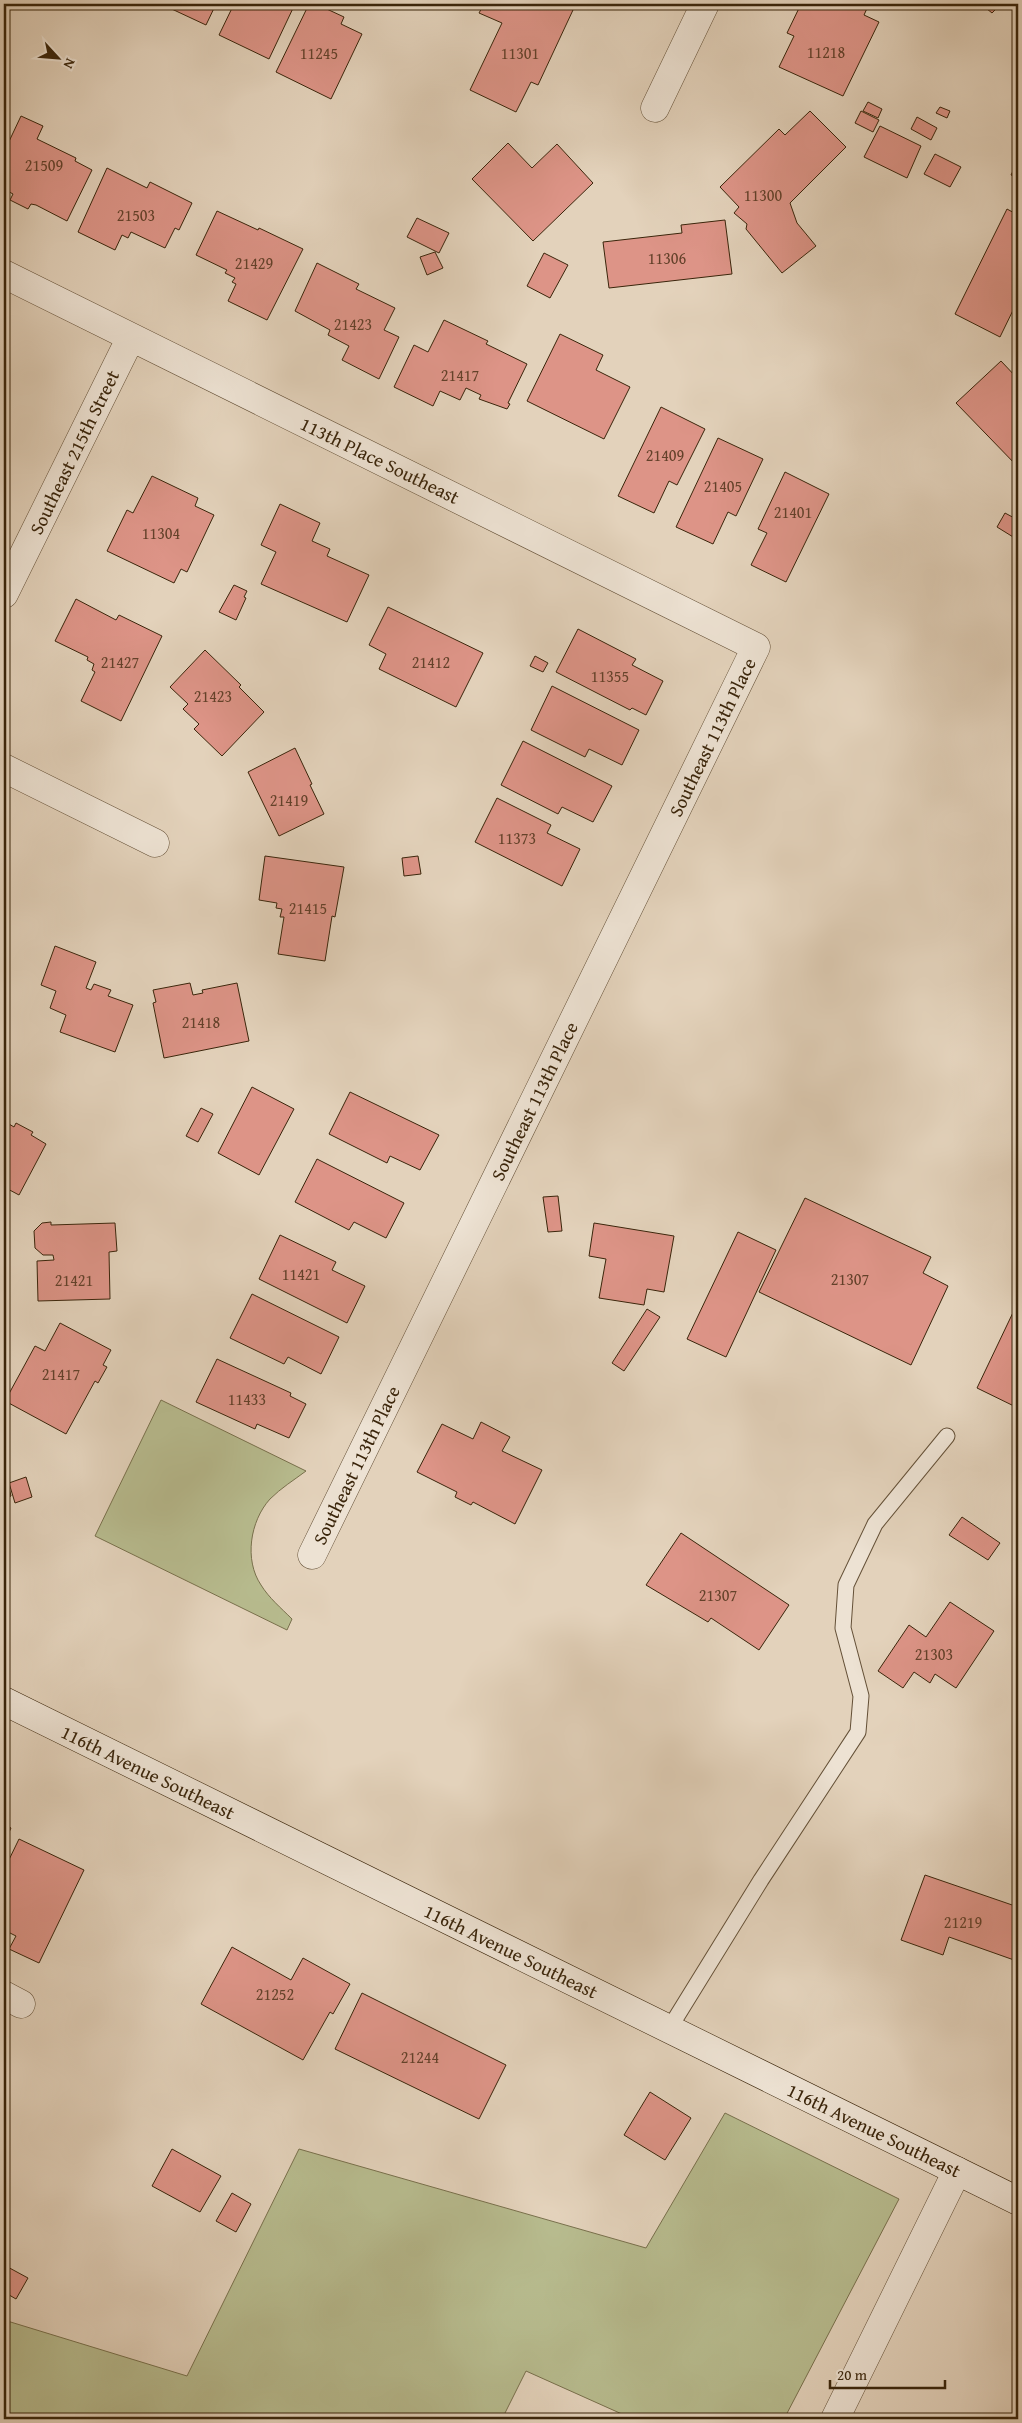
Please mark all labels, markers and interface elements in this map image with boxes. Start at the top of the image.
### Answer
north arrow [32,32,82,82]
house number: 11218 [807,40,846,64]
house number: 11245 [300,41,338,65]
house number: 11301 [501,41,539,65]
text: N [58,55,81,73]
house number: 21509 [25,153,64,177]
house number: 11300 [744,183,783,207]
house number: 21503 [117,203,155,227]
house number: 11306 [648,246,687,270]
house number: 21429 [235,251,274,275]
house number: 21423 [334,312,372,336]
house number: 21417 [441,363,480,387]
street label: Southeast 215th Street [22,365,126,539]
street label: 113th Place Southeast [296,409,465,511]
house number: 21409 [646,443,685,467]
house number: 21405 [704,474,742,498]
house number: 21401 [774,500,812,524]
house number: 11304 [142,521,181,545]
house number: 21427 [101,650,140,674]
house number: 21412 [412,650,450,674]
street label: Southeast 113th Place [661,653,763,821]
house number: 11355 [591,664,629,688]
house number: 21423 [194,684,232,708]
house number: 21419 [270,788,309,812]
house number: 11373 [498,826,536,850]
house number: 21415 [289,896,327,920]
house number: 21418 [182,1010,221,1034]
street label: Southeast 113th Place [483,1017,585,1185]
house number: 11421 [282,1262,320,1286]
house number: 21307 [831,1267,870,1291]
house number: 21421 [55,1268,93,1292]
house number: 21417 [42,1362,81,1386]
street label: Southeast 113th Place [305,1381,407,1549]
house number: 11433 [228,1387,266,1411]
house number: 21307 [699,1583,738,1607]
house number: 21303 [915,1642,953,1666]
street label: 116th Avenue Southeast [56,1718,240,1826]
street label: 116th Avenue Southeast [419,1897,603,2005]
house number: 21219 [944,1910,983,1934]
house number: 21252 [256,1982,294,2006]
house number: 21244 [401,2045,440,2069]
street label: 116th Avenue Southeast [782,2076,966,2184]
scale bar [830,2358,944,2390]
text: 20 m [837,2364,868,2385]

